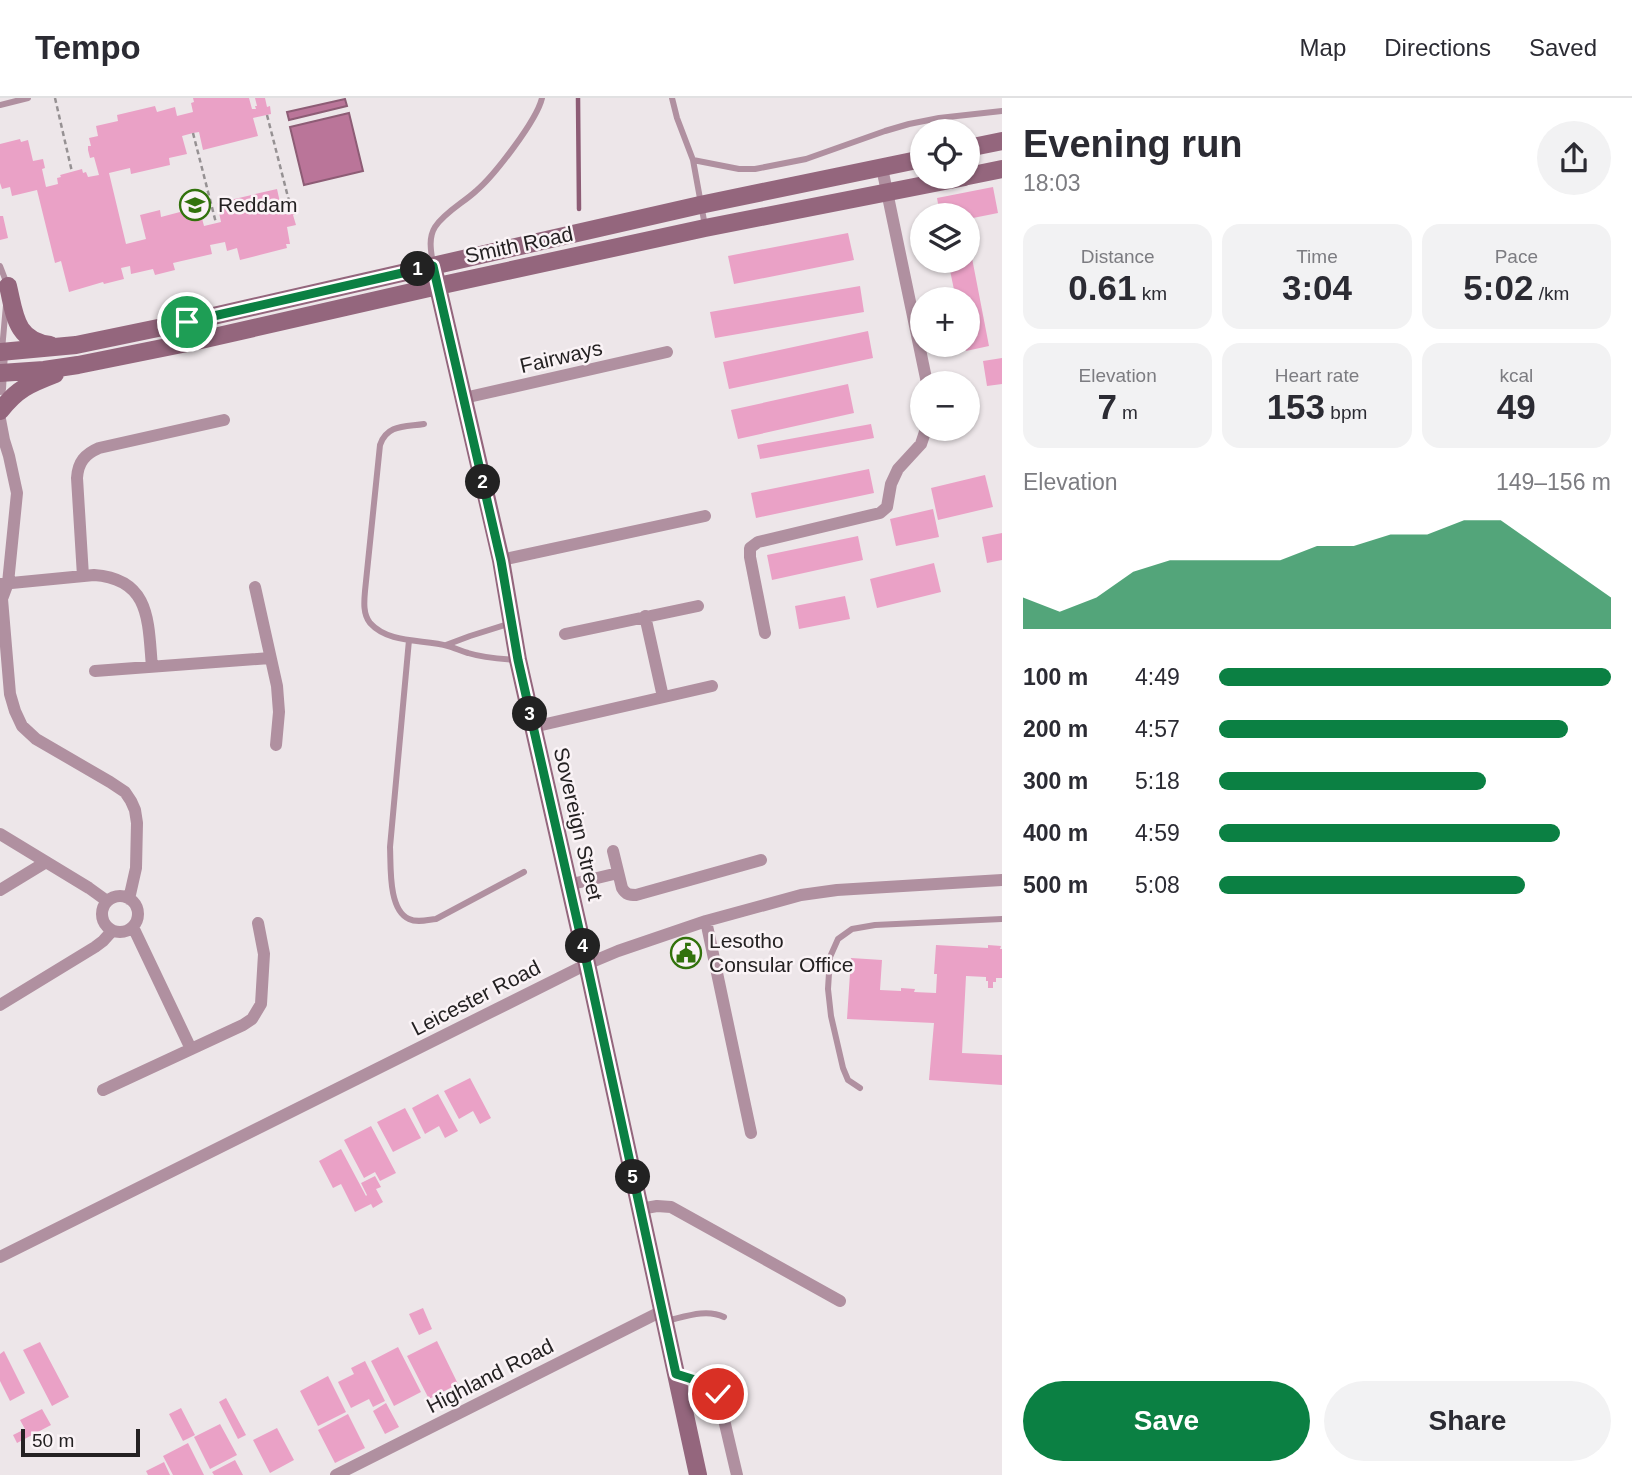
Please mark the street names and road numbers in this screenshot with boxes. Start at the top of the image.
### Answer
street label: Smith Road [463,222,575,267]
street label: Fairways [517,336,604,377]
street label: Sovereign Street [550,745,607,903]
street label: Leicester Road [408,955,544,1040]
street label: Highland Road [423,1334,557,1417]

